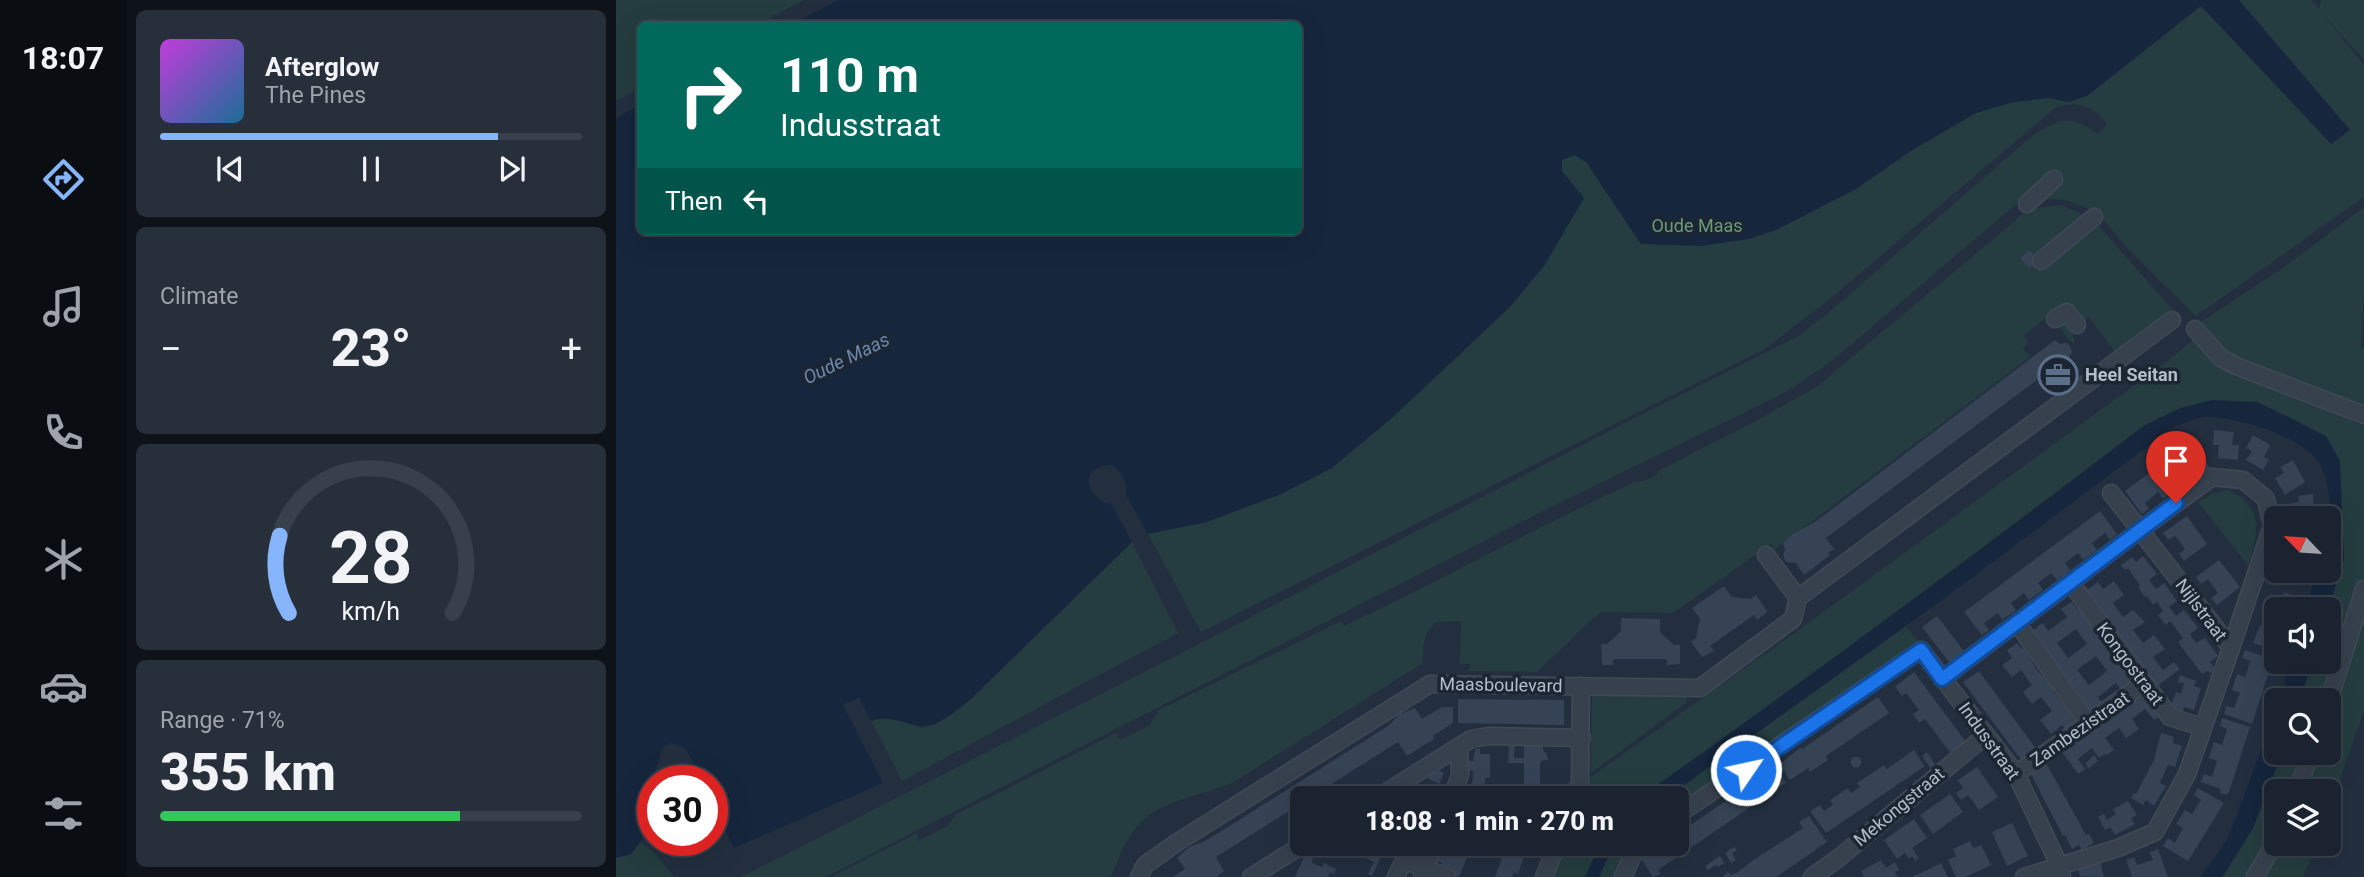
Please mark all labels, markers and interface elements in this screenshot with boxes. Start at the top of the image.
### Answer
text: 18:07 [22,39,104,77]
text: 110 m [780,47,919,104]
icon: right [665,49,756,140]
text: Afterglow [265,52,379,82]
text: The Pines [265,82,366,109]
text: Indusstraat [780,106,941,144]
icon: previous [211,150,249,188]
icon: pause [352,150,390,188]
icon: next [493,150,531,188]
icon: directions [39,155,88,204]
icon: left [737,182,775,220]
text: Then [665,186,723,216]
park label: Oude Maas [1651,215,1743,236]
icon: music [39,282,88,331]
text: Climate [160,283,239,310]
text: 23° [331,318,411,379]
text: − [160,327,182,371]
text: + [560,327,582,371]
water label: Oude Maas [799,328,893,389]
office icon: Heel Seitan [2037,354,2079,396]
place label: Heel Seitan [2085,364,2178,385]
icon: phone [39,408,88,457]
pin [2146,431,2206,503]
icon: arrive [2157,442,2195,480]
north arrow [2264,506,2342,583]
map controls [2264,506,2341,856]
text: 28 [329,515,413,601]
icon: climate [39,535,88,584]
street label: Nijlstraat [2171,575,2232,645]
text: km/h [342,597,400,626]
button: sound [2264,597,2341,674]
street label: Kongostraat [2093,618,2168,709]
icon: car [39,662,88,711]
street label: Maasboulevard [1439,673,1563,696]
street label: Zambezistraat [2026,687,2133,770]
button: search [2264,688,2341,765]
street label: Indusstraat [1954,698,2025,784]
text: Range · 71% [160,707,285,734]
position arrow [1709,733,1783,807]
text: 355 km [160,742,336,803]
street label: Mekongstraat [1849,763,1948,850]
speed limit sign: 30 [637,765,728,856]
button: layers [2264,779,2341,856]
icon: filters [39,789,88,838]
text: 18:08 · 1 min · 270 m [1365,806,1614,836]

